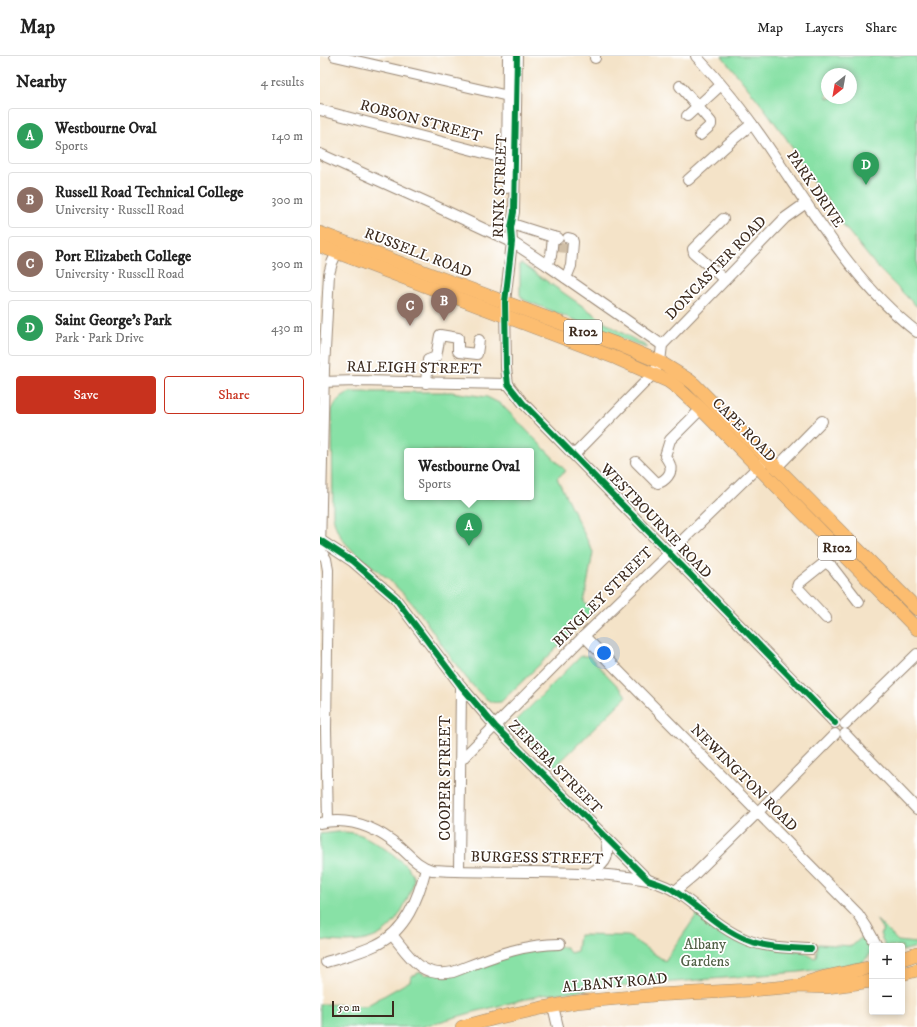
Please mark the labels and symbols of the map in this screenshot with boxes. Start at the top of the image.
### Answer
north arrow [821,68,857,104]
street label: ROBSON STREET [358,96,485,147]
street label: RINK STREET [489,133,511,238]
street label: PARK DRIVE [782,147,848,231]
pin: D [853,152,879,185]
street label: DONCASTER ROAD [661,212,771,324]
street label: RUSSELL ROAD [362,224,474,282]
pin: B [431,288,457,321]
pin: C [397,293,423,326]
road number: R102 [564,320,602,344]
street label: RALEIGH STREET [346,357,482,379]
street label: CAPE ROAD [708,394,780,466]
street label: WESTBOURNE ROAD [596,459,716,582]
pin: A [456,513,482,546]
road number: R102 [818,536,856,560]
street label: BINGLEY STREET [549,542,658,651]
your location [594,643,614,663]
street label: COOPER STREET [436,715,455,841]
street label: ZEREBA STREET [504,716,606,818]
street label: NEWINGTON ROAD [686,720,802,836]
street label: BURGESS STREET [470,847,604,869]
park label: Albany Gardens [681,935,729,971]
street label: ALBANY ROAD [562,969,668,997]
scale bar [332,999,394,1018]

